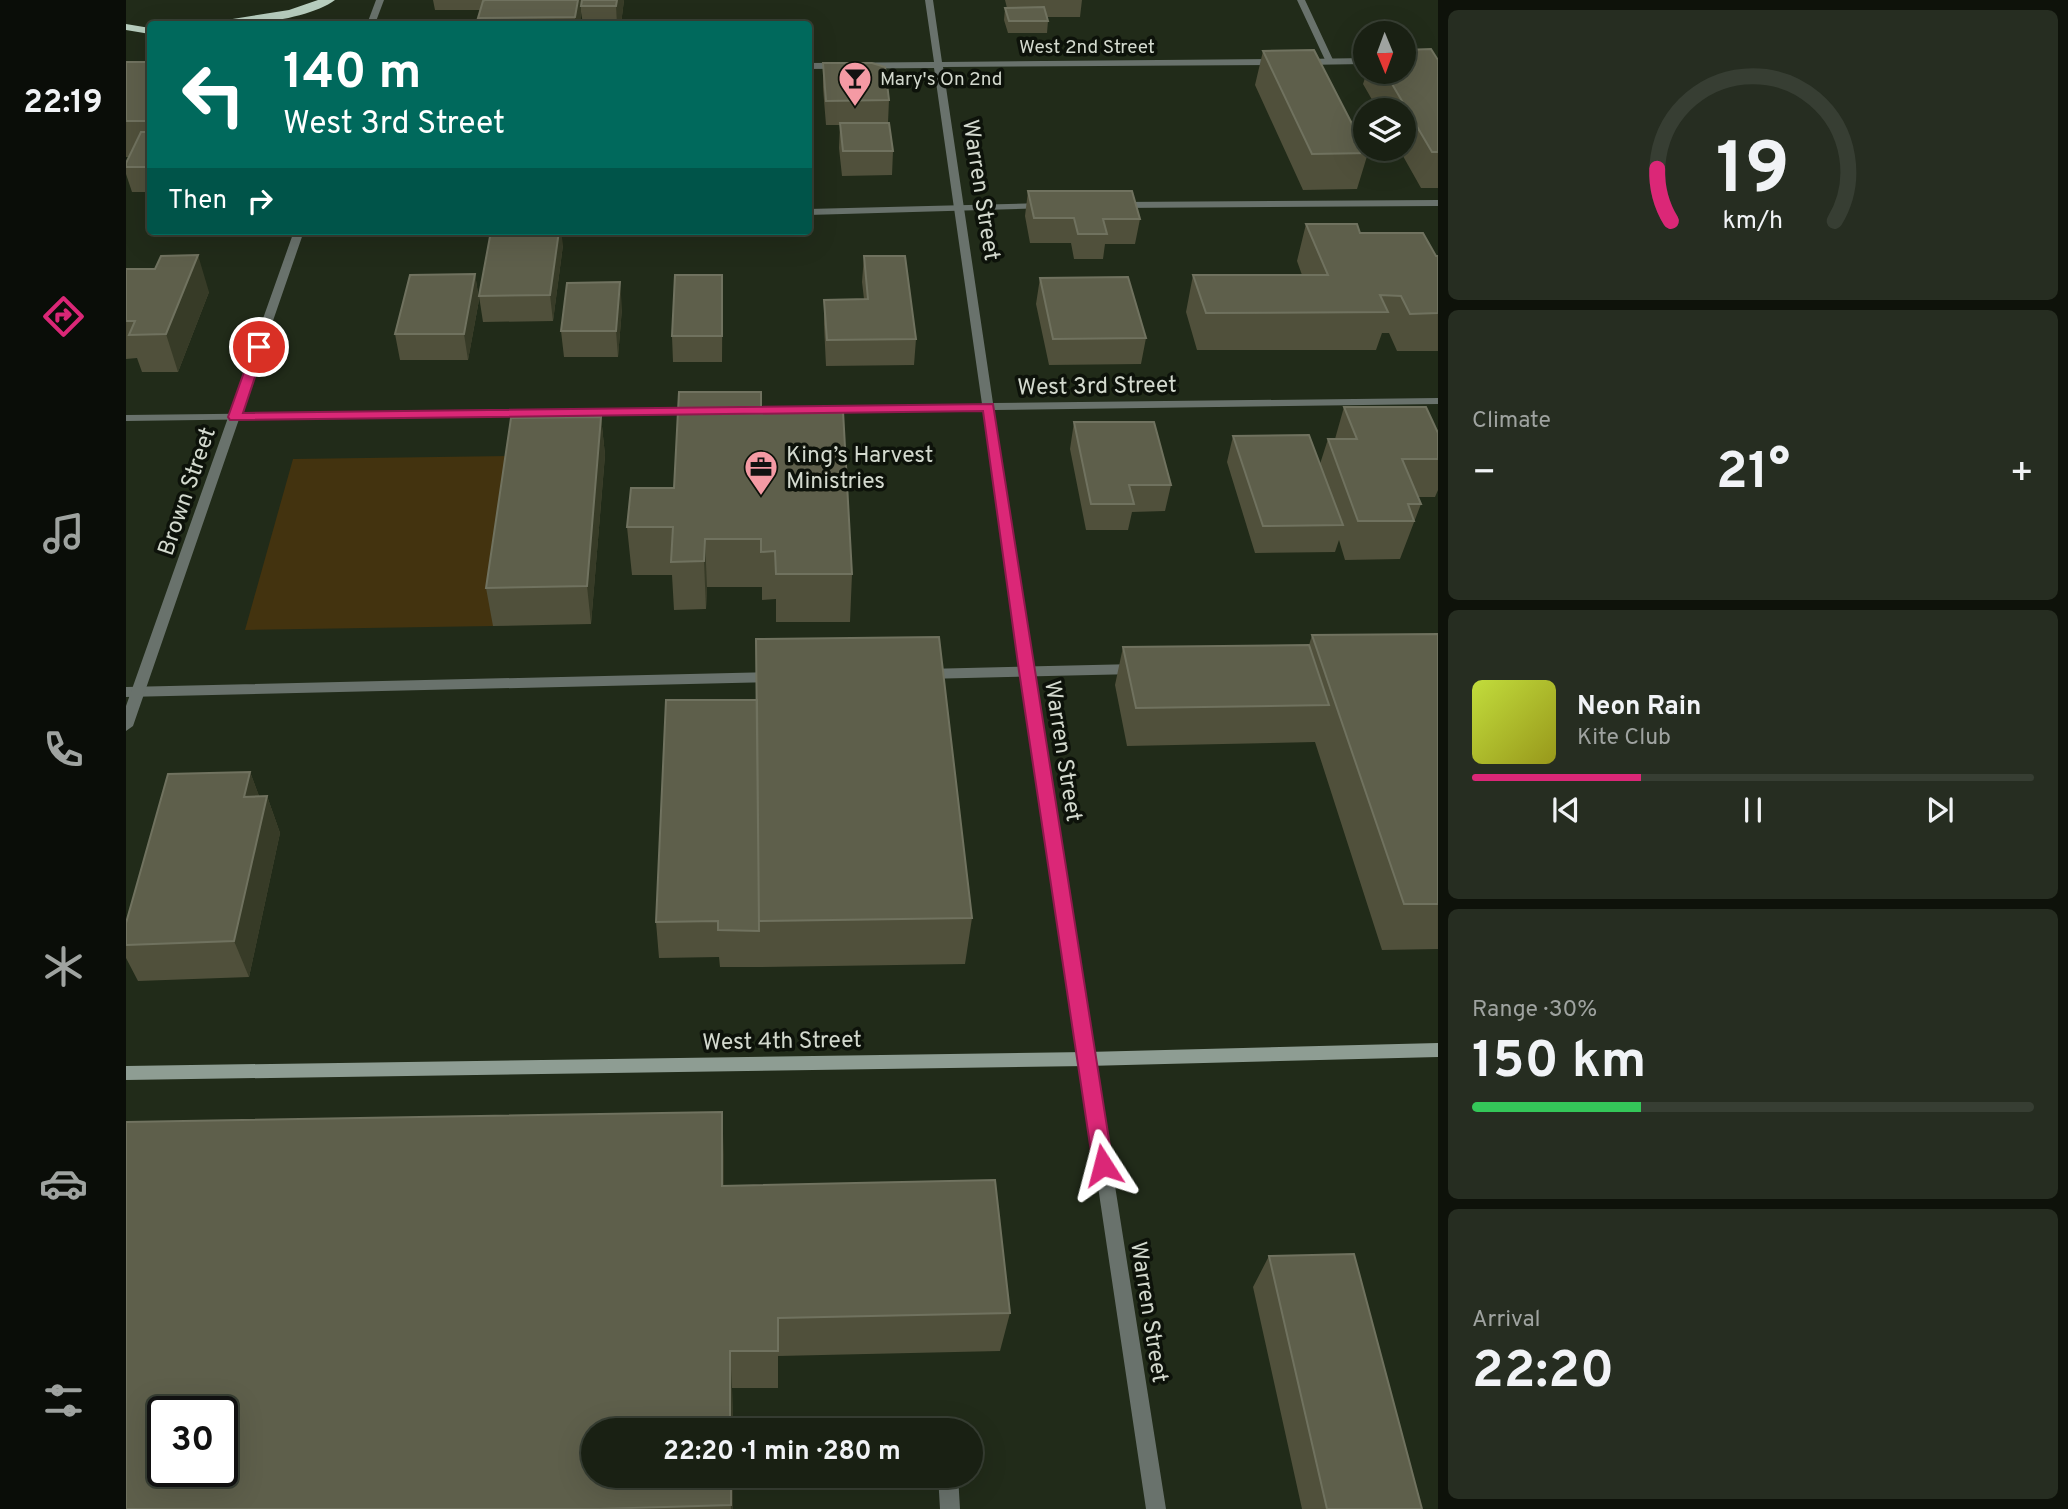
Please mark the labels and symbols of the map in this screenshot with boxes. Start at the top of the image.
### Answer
north arrow [1353,21,1416,84]
street label: West 2nd Street [1019,36,1155,60]
bar icon: Mary's On 2nd [836,59,874,108]
place label: Mary's On 2nd [880,68,1002,92]
street label: Warren Street [954,118,1005,263]
pin [229,317,289,377]
street label: West 3rd Street [1017,372,1177,403]
street label: Brown Street [153,424,224,560]
place label: King’s Harvest Ministries [786,442,934,497]
office icon: King’s Harvest Ministries [742,448,780,497]
street label: Warren Street [1036,679,1087,824]
street label: West 4th Street [702,1027,862,1058]
position arrow [1066,1128,1140,1202]
street label: Warren Street [1122,1240,1173,1385]
speed limit sign: 30 [147,1396,238,1487]

